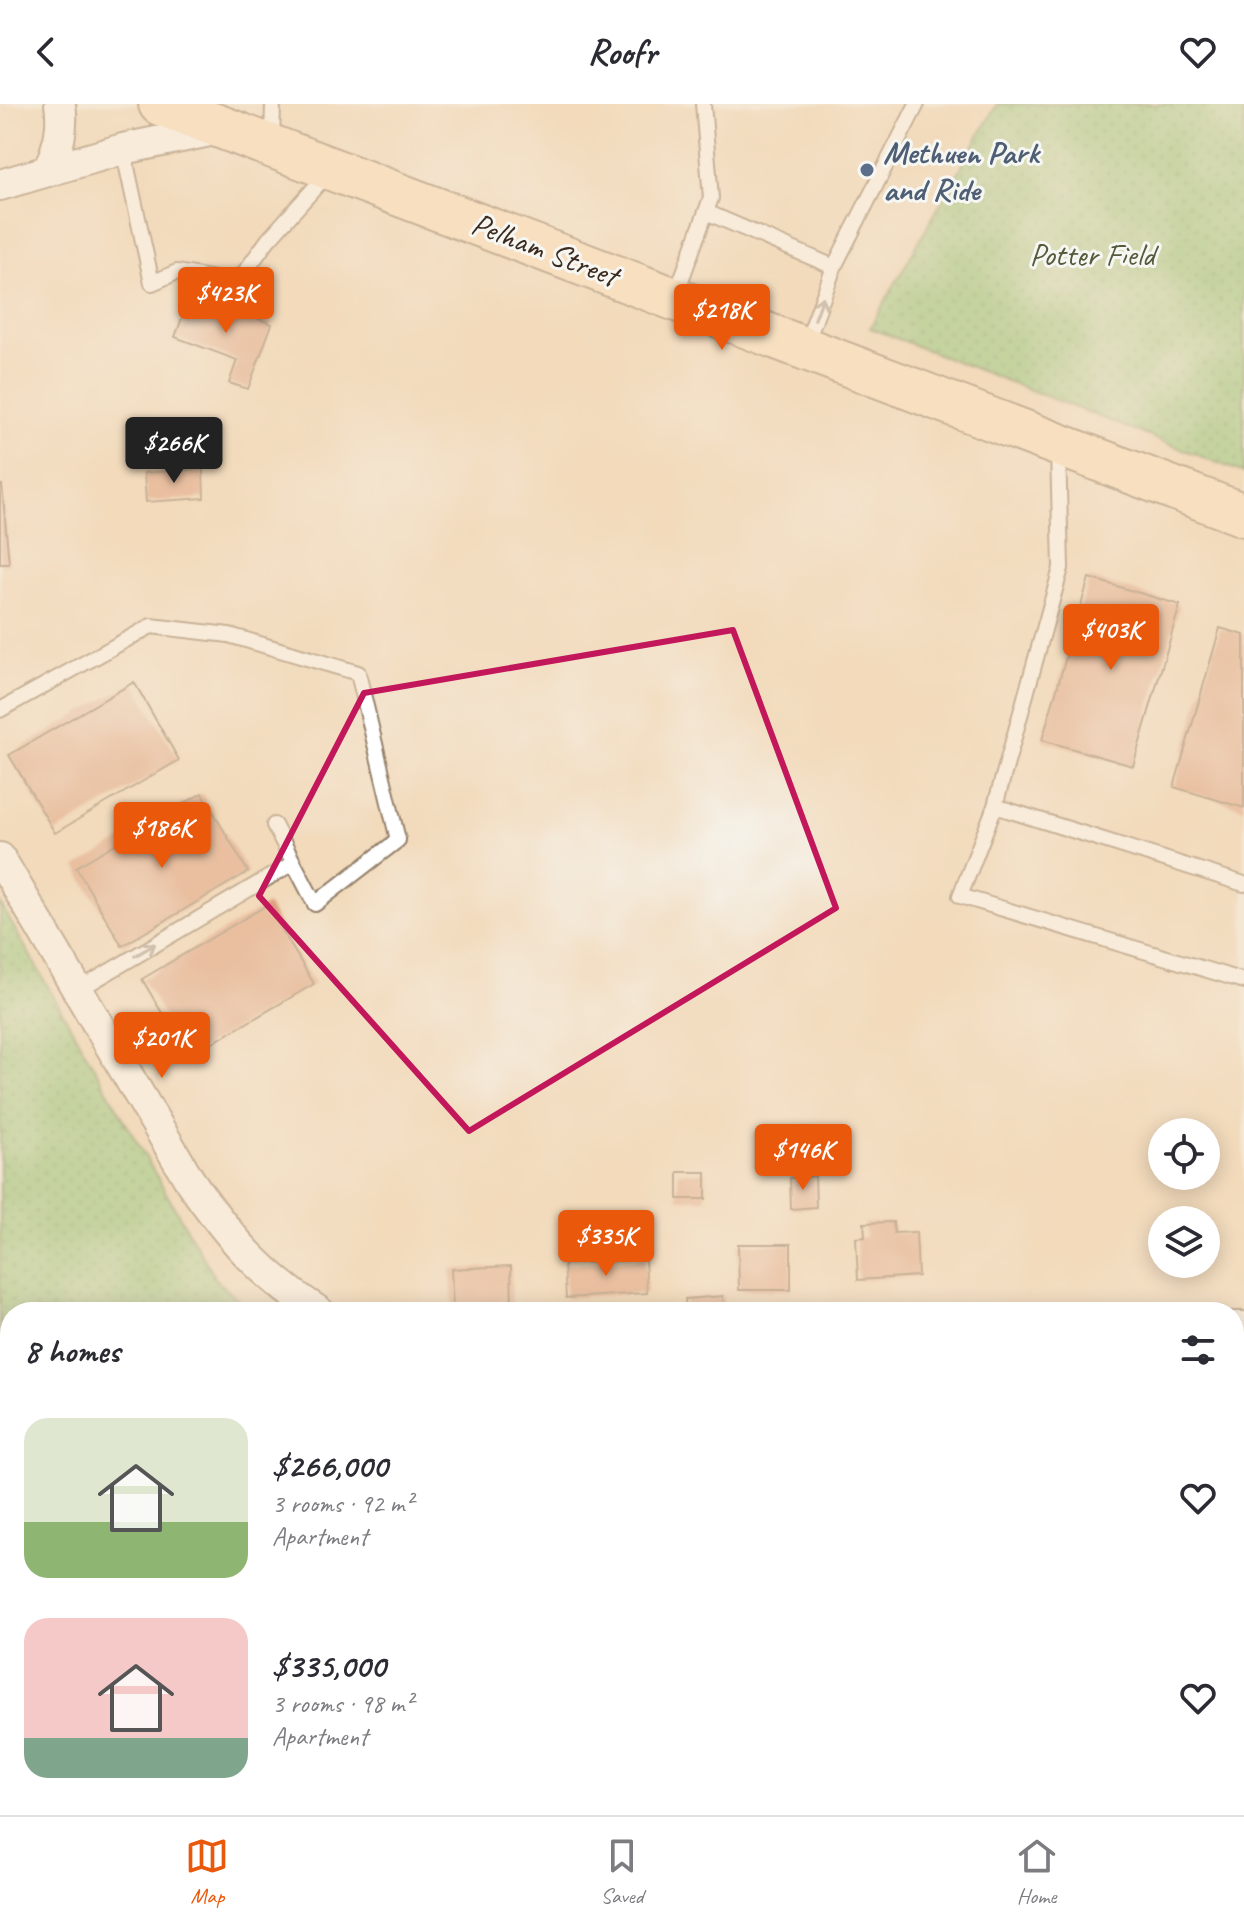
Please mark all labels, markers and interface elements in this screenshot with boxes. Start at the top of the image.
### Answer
text: Roofr [587,29,657,75]
icon: back [24,30,68,74]
icon: heart [1176,30,1220,74]
place label: Methuen Park and Ride [883,132,1042,210]
marker: Methuen Park and Ride [858,161,876,179]
street label: Pelham Street [466,203,628,298]
park label: Potter Field [1029,234,1160,275]
pin: $423K [170,267,282,335]
text: $423K [196,276,256,309]
pin: $218K [666,284,778,352]
text: $218K [692,293,752,326]
one-way arrow [813,296,827,320]
pin: $266K [118,417,230,485]
text: $266K [143,426,205,459]
pin: $403K [1055,604,1167,672]
text: $403K [1081,613,1141,646]
pin: $186K [106,802,218,870]
text: $186K [132,811,192,844]
one-way arrow [133,942,156,958]
pin: $201K [106,1012,218,1080]
text: $201K [132,1021,192,1054]
map controls [1148,1118,1220,1278]
button: locate [1148,1118,1220,1190]
pin: $146K [747,1124,859,1192]
text: $146K [773,1133,833,1166]
button: layers [1148,1206,1220,1278]
pin: $335K [550,1210,662,1278]
text: $335K [576,1219,636,1252]
icon: filters [1176,1328,1220,1372]
text: 8 homes [24,1329,120,1372]
text: $266,000 [272,1444,387,1487]
icon: home [88,1450,184,1546]
icon: heart [1176,1476,1220,1520]
text: 3 rooms · 92 m² [272,1487,413,1520]
text: Apartment [272,1520,368,1553]
text: $335,000 [272,1644,385,1687]
icon: home [88,1650,184,1746]
icon: heart [1176,1676,1220,1720]
text: 3 rooms · 98 m² [272,1687,413,1720]
text: Apartment [272,1720,368,1753]
tab: Map [185,1834,229,1910]
tab: Saved [600,1834,644,1910]
tab: Home [1015,1834,1059,1910]

